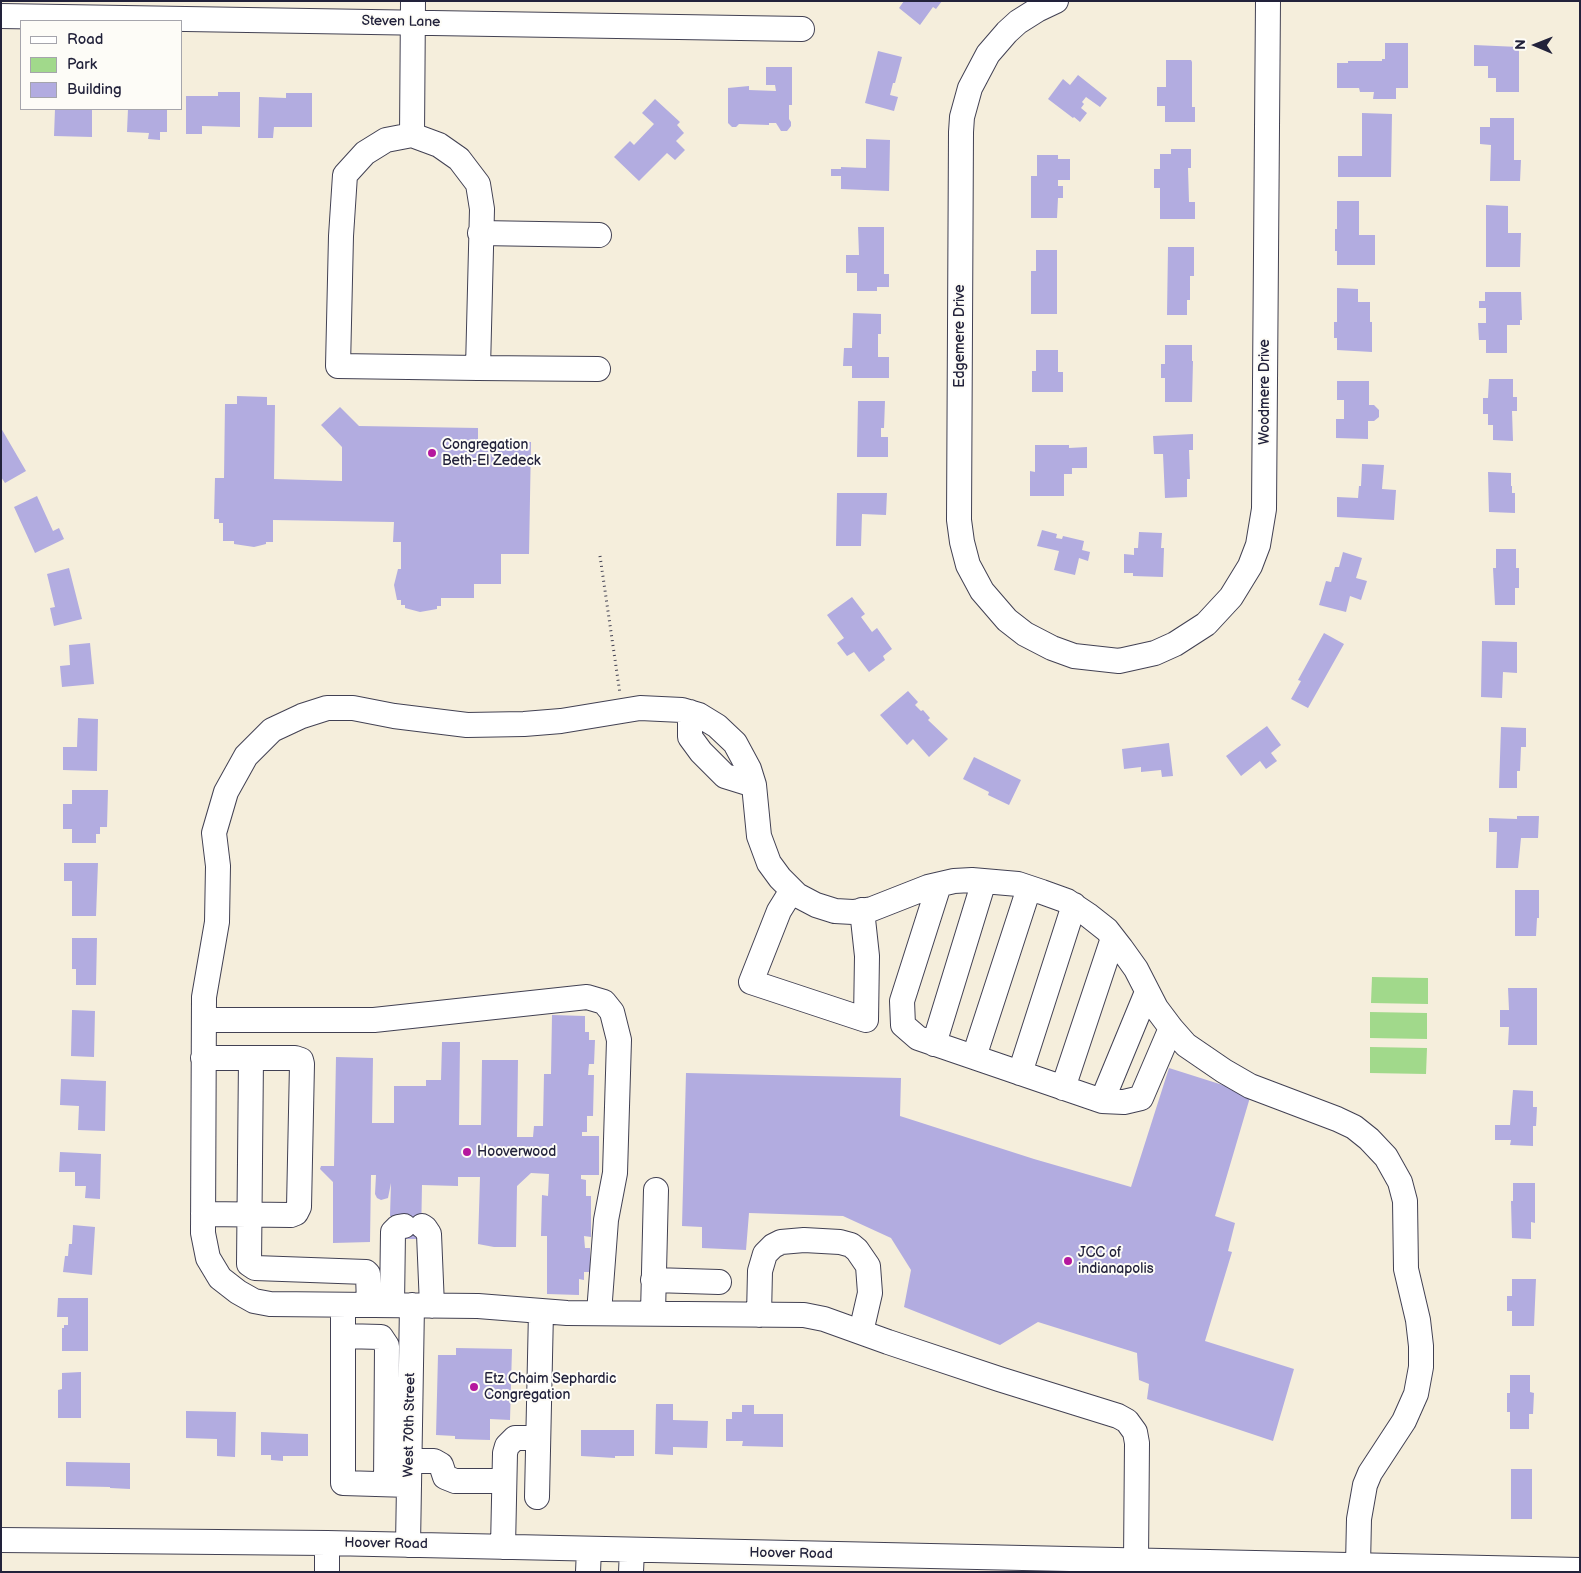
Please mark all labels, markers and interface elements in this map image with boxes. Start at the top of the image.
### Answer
street label: Steven Lane [361,13,441,31]
legend [20,20,182,110]
north arrow [1511,20,1561,70]
text: Road [67,30,103,49]
text: N [1512,39,1529,50]
text: Park [67,55,97,74]
text: Building [67,80,122,99]
street label: Edgemere Drive [952,284,968,388]
street label: Woodmere Drive [1257,339,1273,445]
place label: Congregation Beth-El Zedeck [442,437,541,470]
marker: Congregation Beth-El Zedeck [426,447,438,459]
place label: Hooverwood [477,1144,556,1160]
marker: Hooverwood [461,1146,473,1158]
place label: JCC of indianapolis [1078,1245,1154,1278]
marker: JCC of indianapolis [1062,1255,1074,1267]
place label: Etz Chaim Sephardic Congregation [484,1371,616,1404]
street label: West 70th Street [401,1373,419,1477]
marker: Etz Chaim Sephardic Congregation [468,1381,480,1393]
street label: Hoover Road [344,1535,428,1553]
street label: Hoover Road [749,1545,833,1563]

